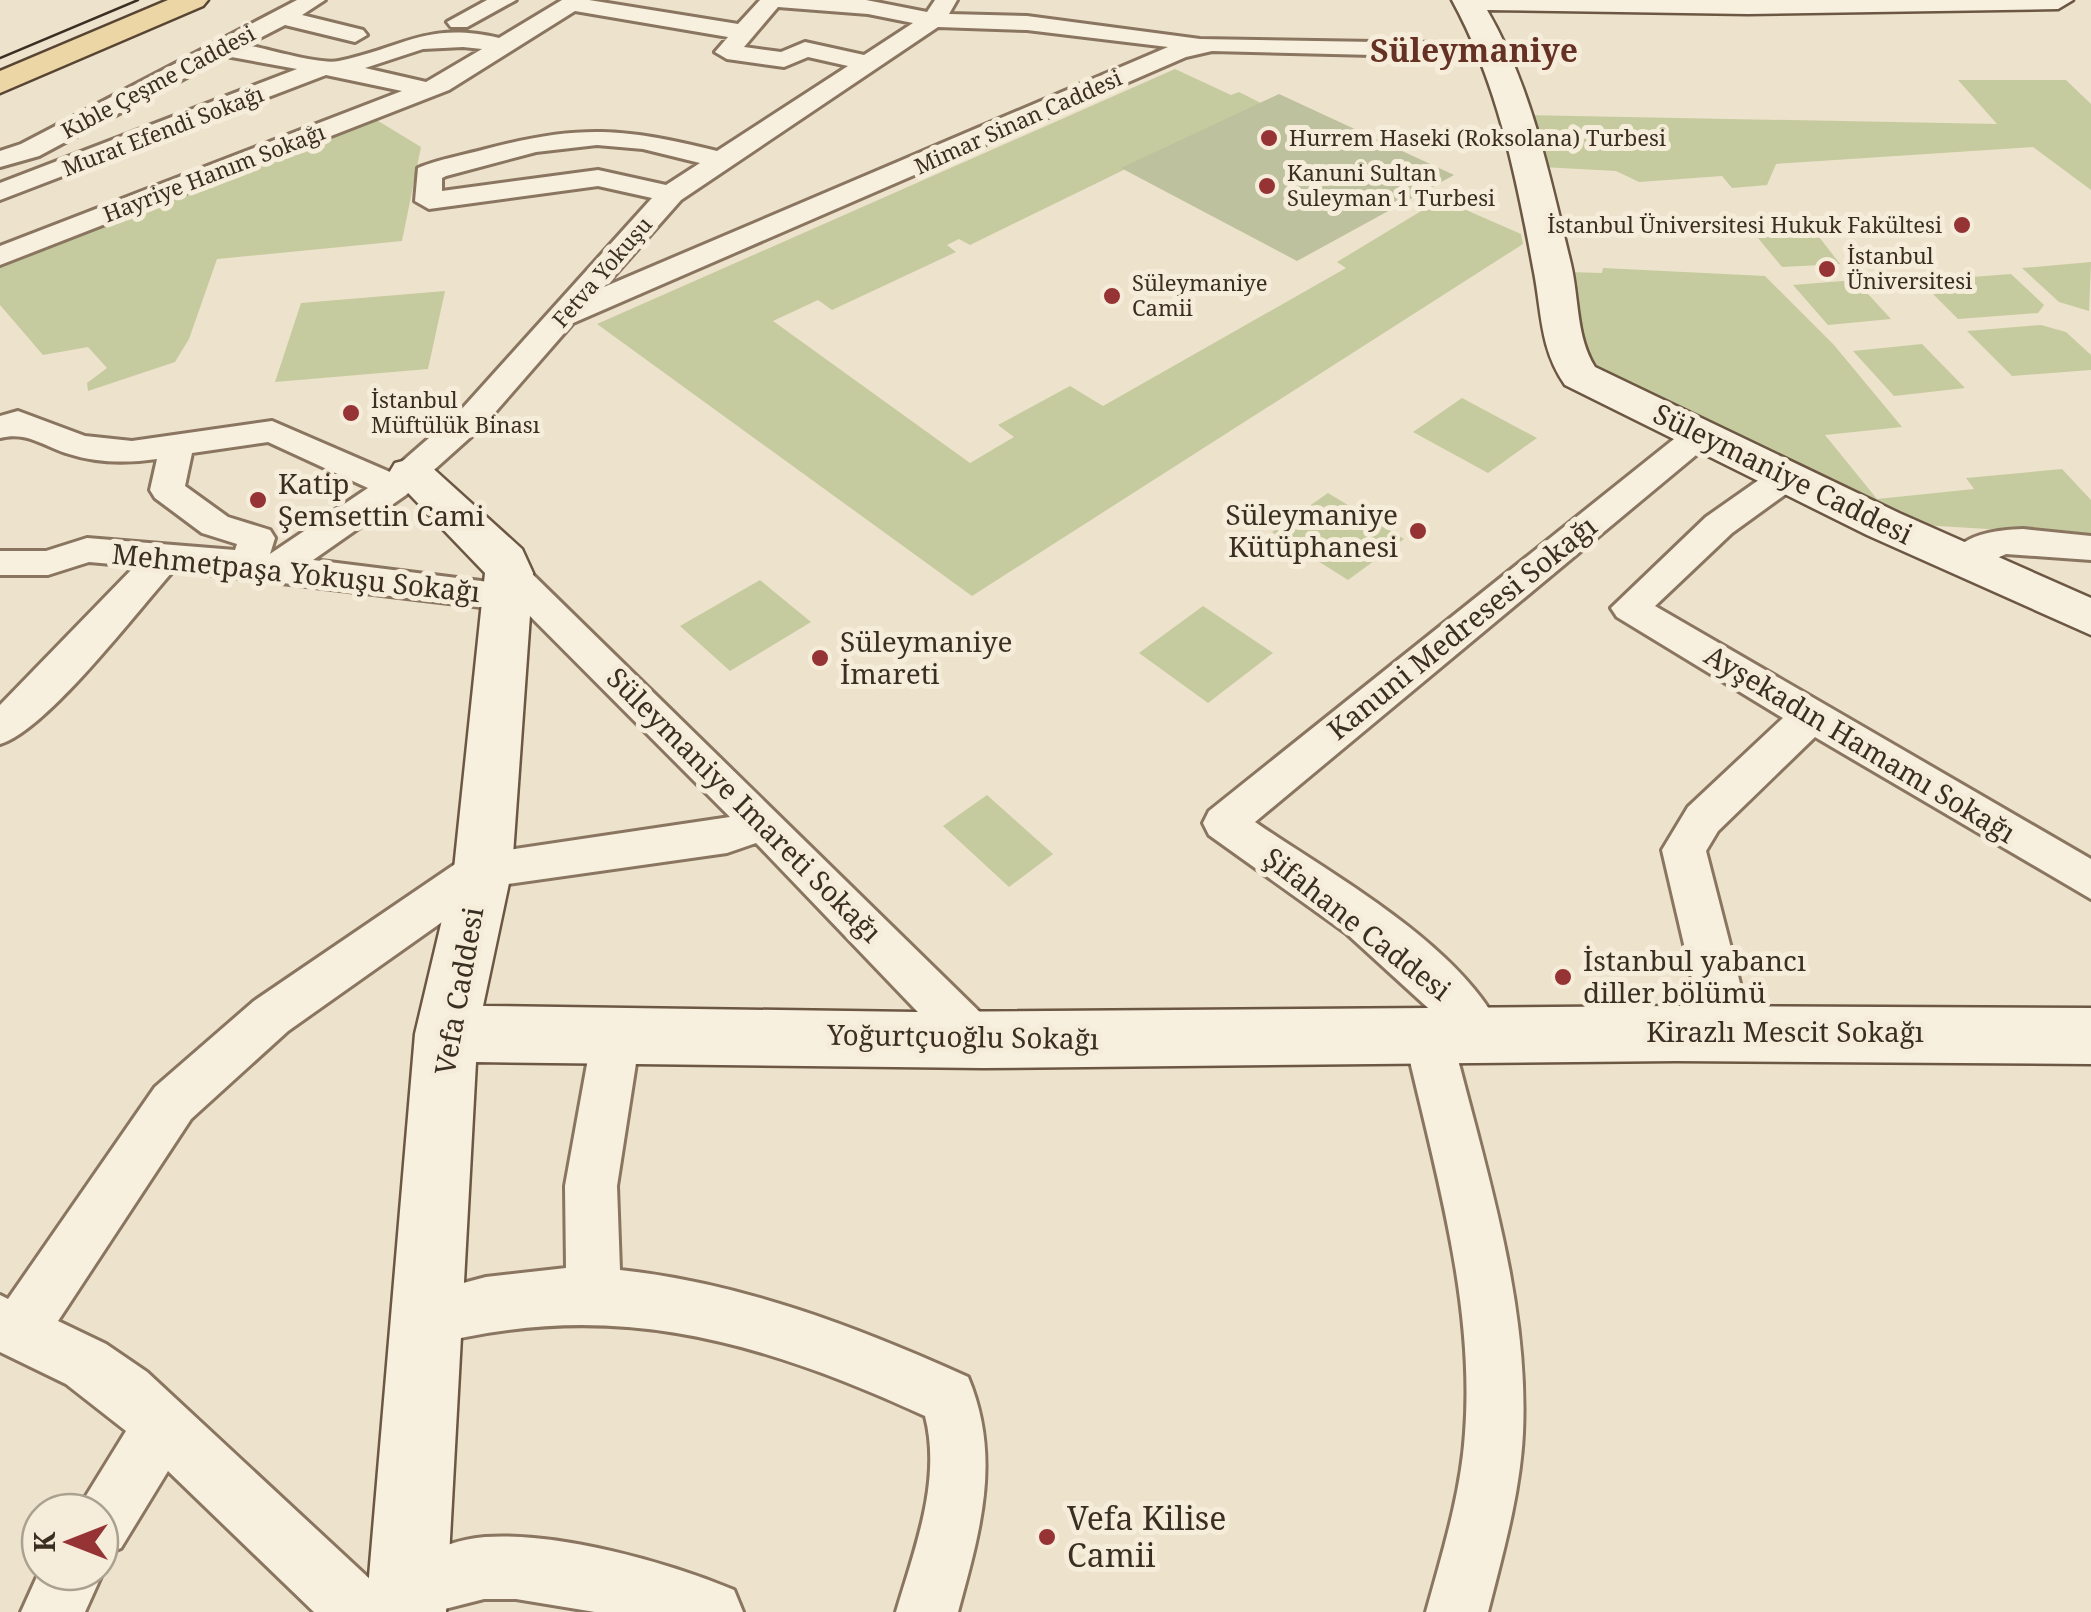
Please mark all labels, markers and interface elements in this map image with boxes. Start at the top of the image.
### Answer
street label: Kıble Çeşme Caddesi [55,17,260,145]
district label: Süleymaniye [1370,28,1578,71]
street label: Mimar Sinan Caddesi [909,62,1126,180]
street label: Murat Efendi Sokağı [58,78,268,182]
street label: Hayriye Hanım Sokağı [98,116,329,228]
place label: Hurrem Haseki (Roksolana) Turbesi [1289,122,1666,152]
marker: Hurrem Haseki (Roksolana) Turbesi [1258,127,1280,149]
place label: Kanuni Sultan Suleyman 1 Turbesi [1287,157,1495,212]
marker: Kanuni Sultan Suleyman 1 Turbesi [1256,175,1278,197]
street label: Fetva Yokuşu [545,209,658,333]
place label: İstanbul Üniversitesi Hukuk Fakültesi [1547,209,1942,239]
marker: İstanbul Üniversitesi Hukuk Fakültesi [1951,214,1973,236]
place label: İstanbul Üniversitesi [1847,240,1972,295]
marker: İstanbul Üniversitesi [1816,258,1838,280]
place label: Süleymaniye Camii [1132,267,1268,322]
marker: Süleymaniye Camii [1101,285,1123,307]
place label: İstanbul Müftülük Binası [371,384,540,439]
street label: Süleymaniye Caddesi [1648,394,1919,552]
marker: İstanbul Müftülük Binası [340,402,362,424]
place label: Katip Şemsettin Cami [278,464,485,534]
marker: Katip Şemsettin Cami [247,489,269,511]
place label: Süleymaniye Kütüphanesi [1225,495,1398,565]
street label: Kanuni Medresesi Sokağı [1319,507,1604,748]
marker: Süleymaniye Kütüphanesi [1407,520,1429,542]
street label: Mehmetpaşa Yokuşu Sokağı [110,534,482,610]
place label: Süleymaniye İmareti [840,622,1013,692]
street label: Ayşekadın Hamamı Sokağı [1698,635,2023,851]
marker: Süleymaniye İmareti [809,647,831,669]
street label: Süleymaniye Imareti Sokağı [599,659,890,950]
street label: Şifahane Caddesi [1256,838,1459,1008]
street label: Vefa Caddesi [425,904,491,1078]
place label: İstanbul yabancı diller bölümü [1583,941,1806,1011]
marker: İstanbul yabancı diller bölümü [1552,966,1574,988]
street label: Kirazlı Mescit Sokağı [1646,1012,1924,1050]
street label: Yoğurtçuoğlu Sokağı [826,1015,1099,1057]
north arrow [20,1492,120,1592]
place label: Vefa Kilise Camii [1067,1496,1226,1576]
marker: Vefa Kilise Camii [1036,1526,1058,1548]
text: K [25,1531,63,1552]

